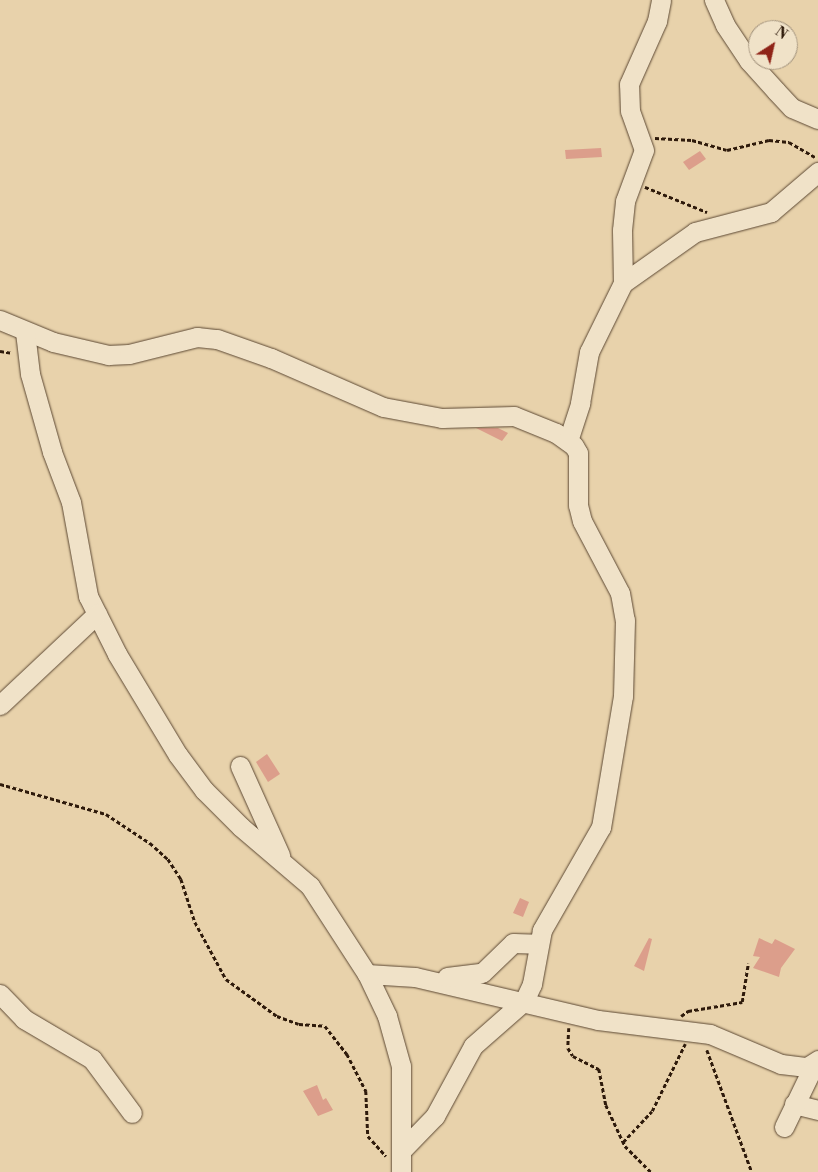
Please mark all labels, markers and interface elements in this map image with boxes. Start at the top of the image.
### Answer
north arrow [748,20,798,70]
text: N [771,23,791,44]

